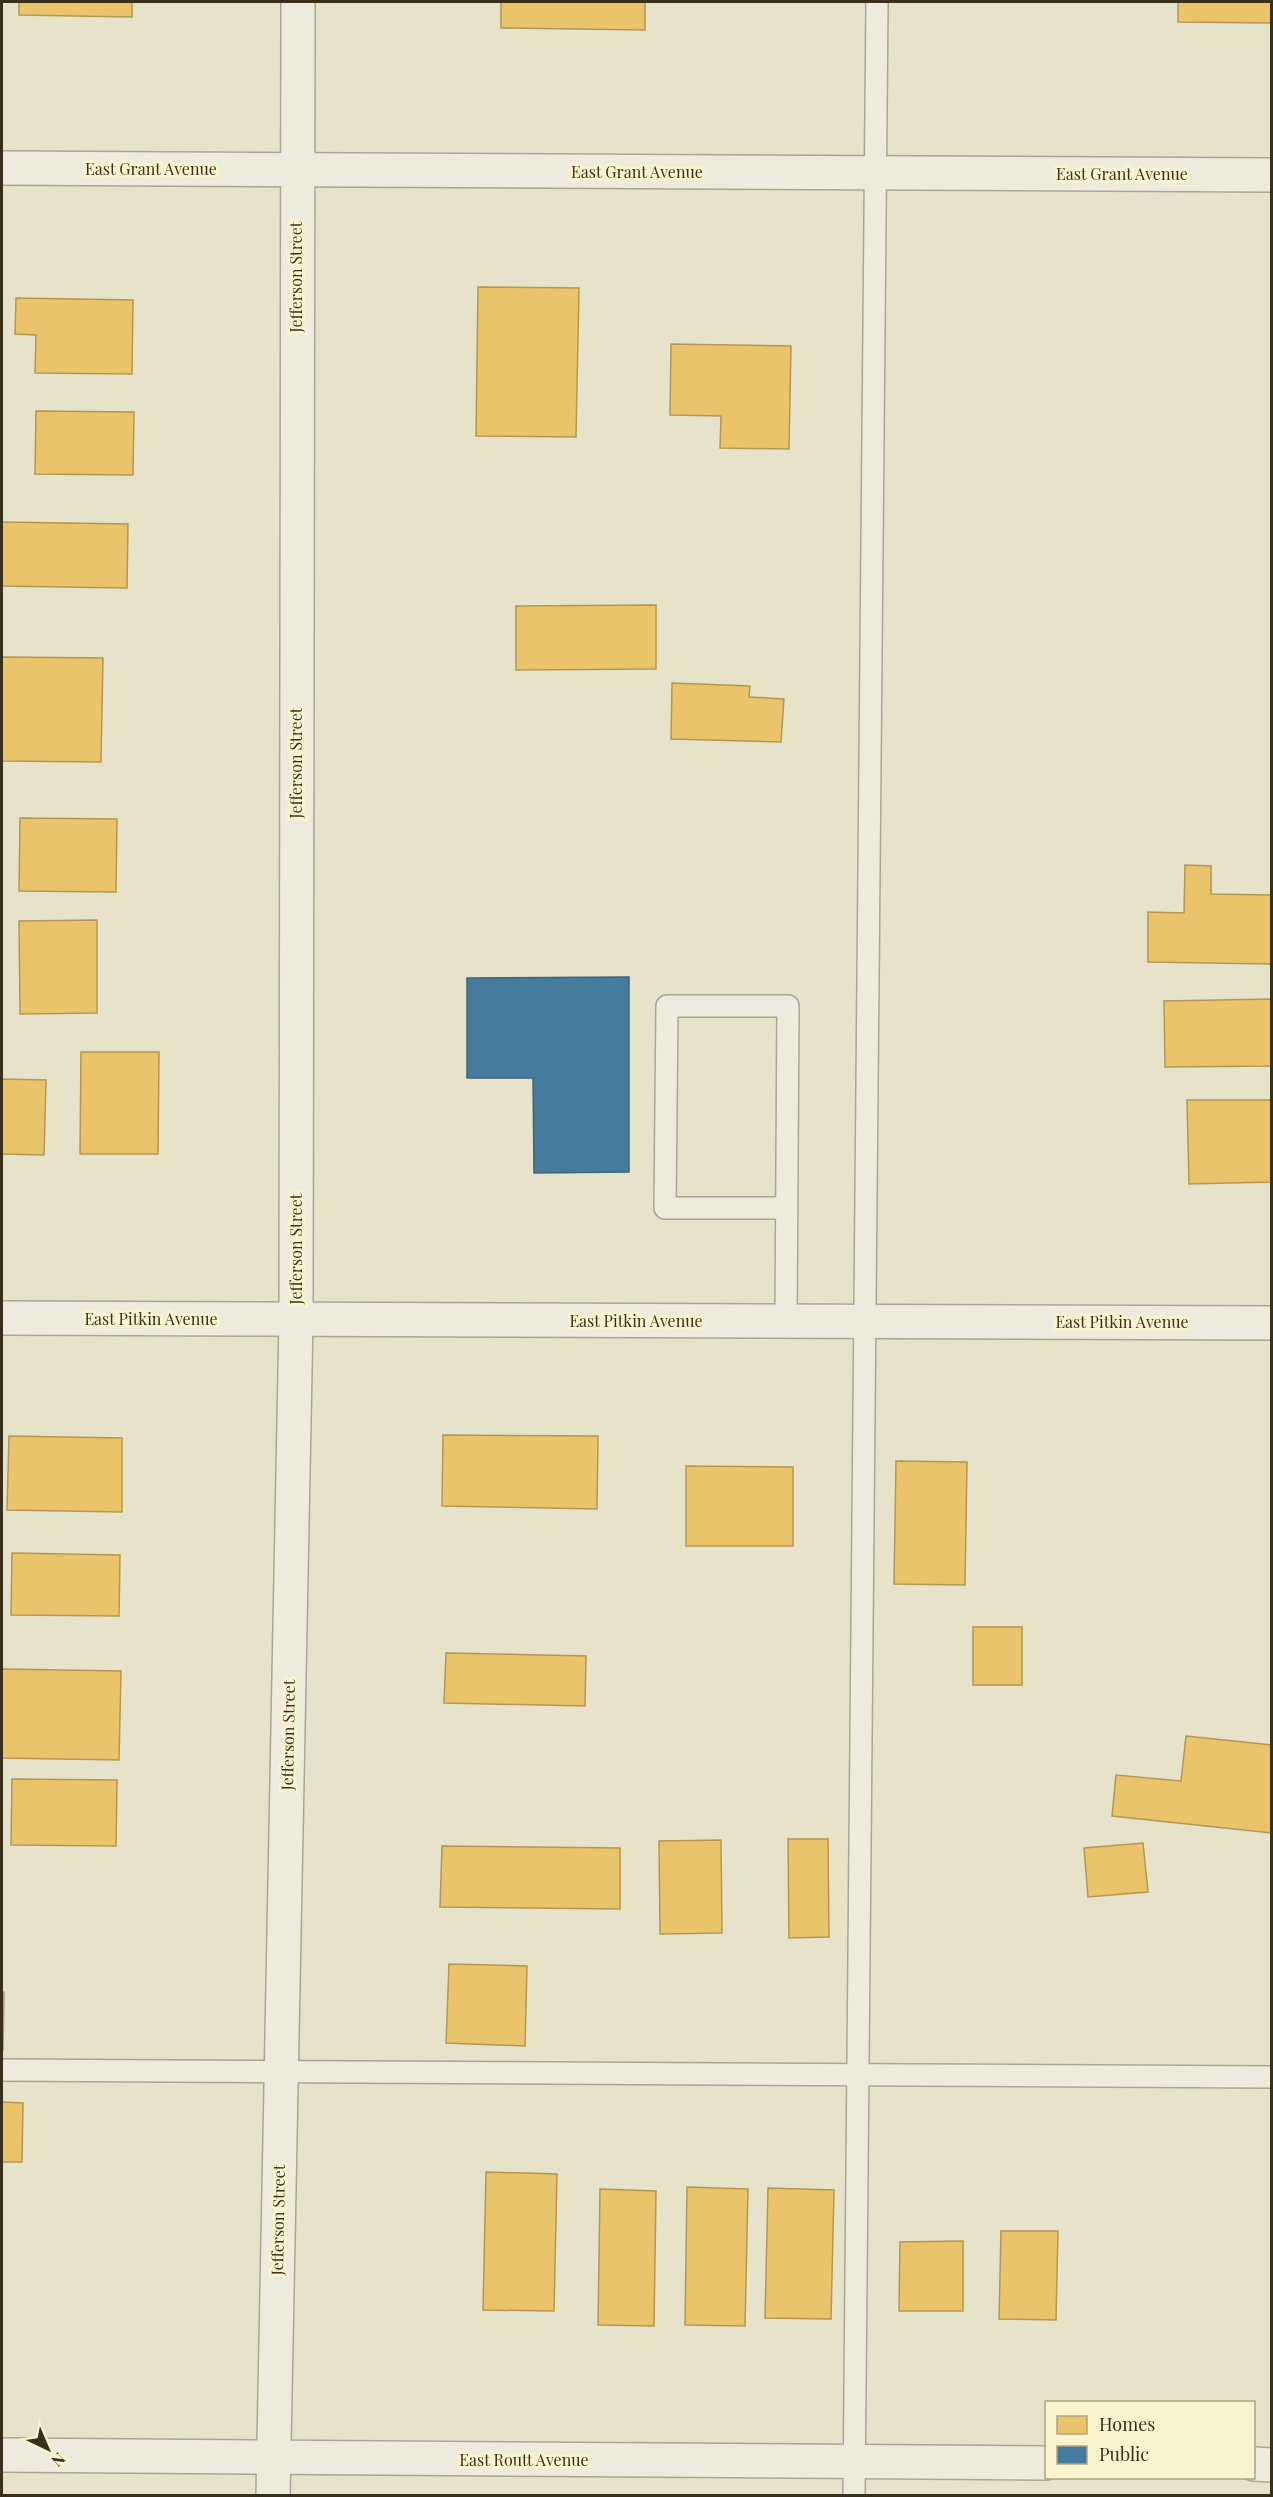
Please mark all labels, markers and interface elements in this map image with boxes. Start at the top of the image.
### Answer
street label: East Grant Avenue [85,158,217,179]
street label: East Grant Avenue [571,161,703,182]
street label: East Grant Avenue [1056,163,1188,184]
street label: Jefferson Street [285,221,306,333]
street label: Jefferson Street [285,707,306,819]
street label: Jefferson Street [285,1193,306,1305]
street label: East Pitkin Avenue [84,1308,218,1329]
street label: East Pitkin Avenue [569,1310,703,1331]
street label: East Pitkin Avenue [1055,1311,1189,1332]
street label: Jefferson Street [276,1679,299,1792]
street label: Jefferson Street [266,2164,289,2277]
legend [1045,2401,1255,2479]
text: Homes [1099,2412,1155,2436]
north arrow [18,2419,78,2479]
text: Public [1099,2442,1149,2466]
text: N [47,2449,70,2472]
street label: East Routt Avenue [459,2449,589,2470]

